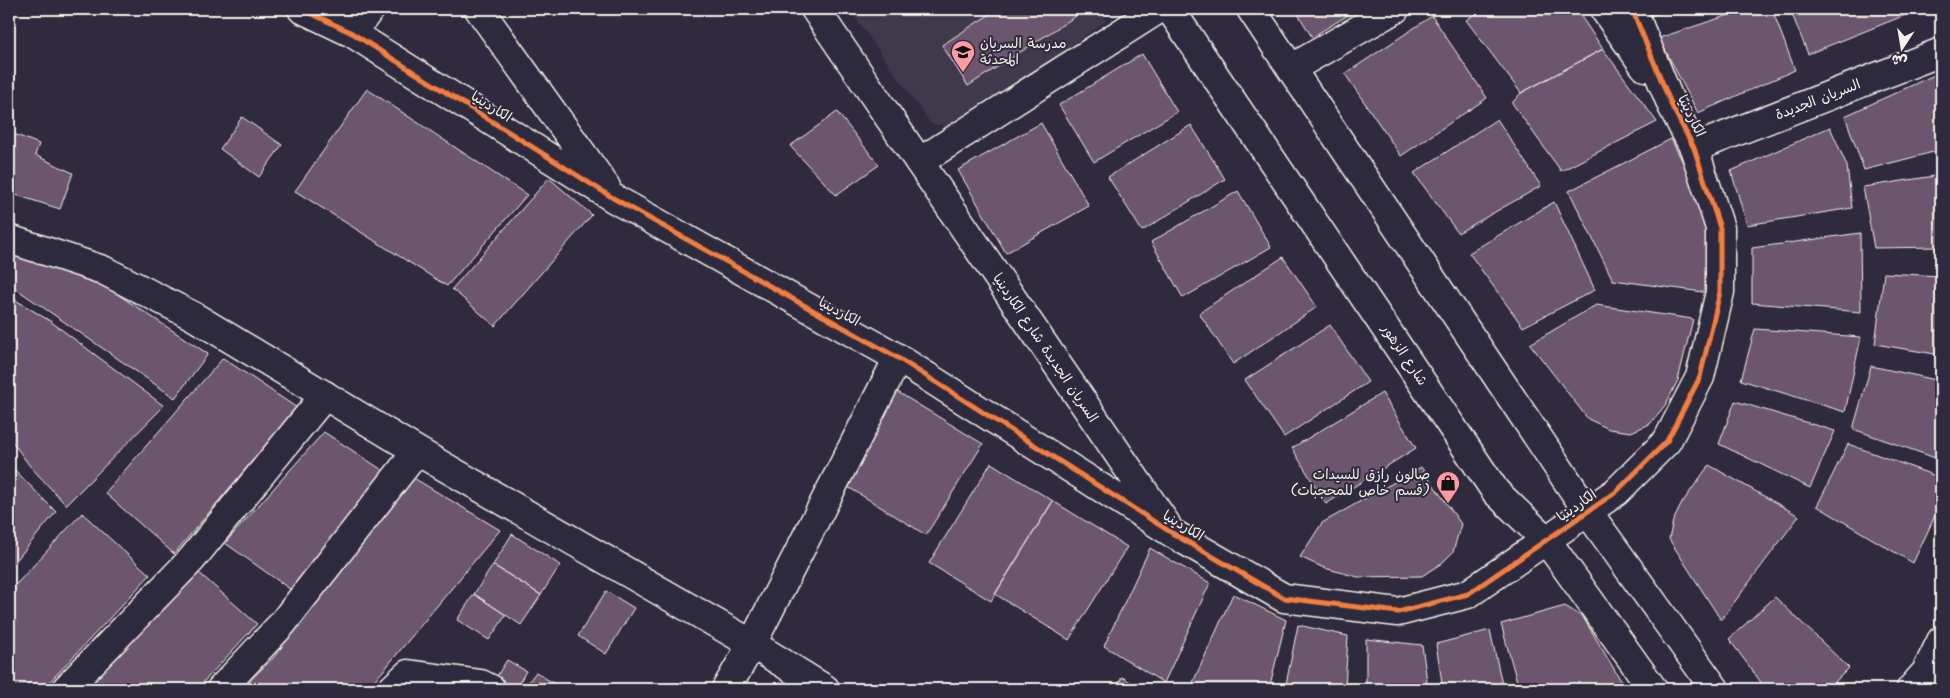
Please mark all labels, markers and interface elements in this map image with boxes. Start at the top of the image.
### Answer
north arrow [1878,22,1928,72]
place label: مدرسة السريان المحدثة [980,33,1067,71]
school or university icon: مدرسة السريان المحدثة [950,39,976,73]
text: ش [1890,47,1909,72]
street label: السريان الجديدة [1772,74,1864,126]
street label: الكاردينيا [466,86,516,128]
street label: الكاردينيا [1671,91,1711,141]
street label: السريان الجديدة شارع الكاردينيا [987,269,1103,427]
street label: الكاردينيا [814,292,864,332]
street label: شارع الزهور [1375,319,1433,390]
place label: صالون رازق للسيدات (قسم خاص للمحجبات) [1290,464,1430,502]
shop icon: صالون رازق للسيدات (قسم خاص للمحجبات) [1435,470,1461,504]
street label: الكاردينيا [1552,484,1602,528]
street label: الكاردينيا [1158,505,1208,547]

